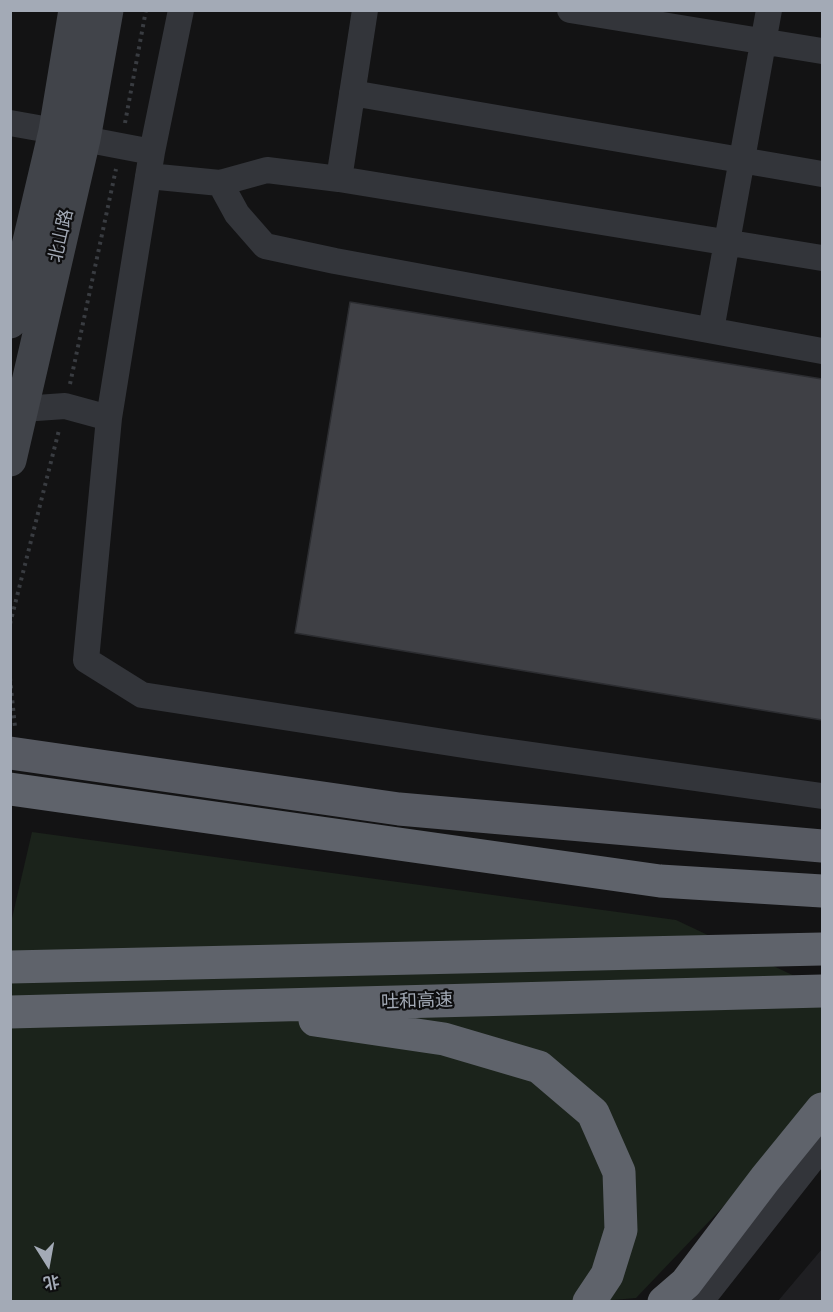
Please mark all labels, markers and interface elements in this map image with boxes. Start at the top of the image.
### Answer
street label: 北山路 [45,207,79,265]
street label: 吐和高速 [381,990,453,1014]
north arrow [18,1234,78,1294]
text: 北 [42,1270,61,1294]

